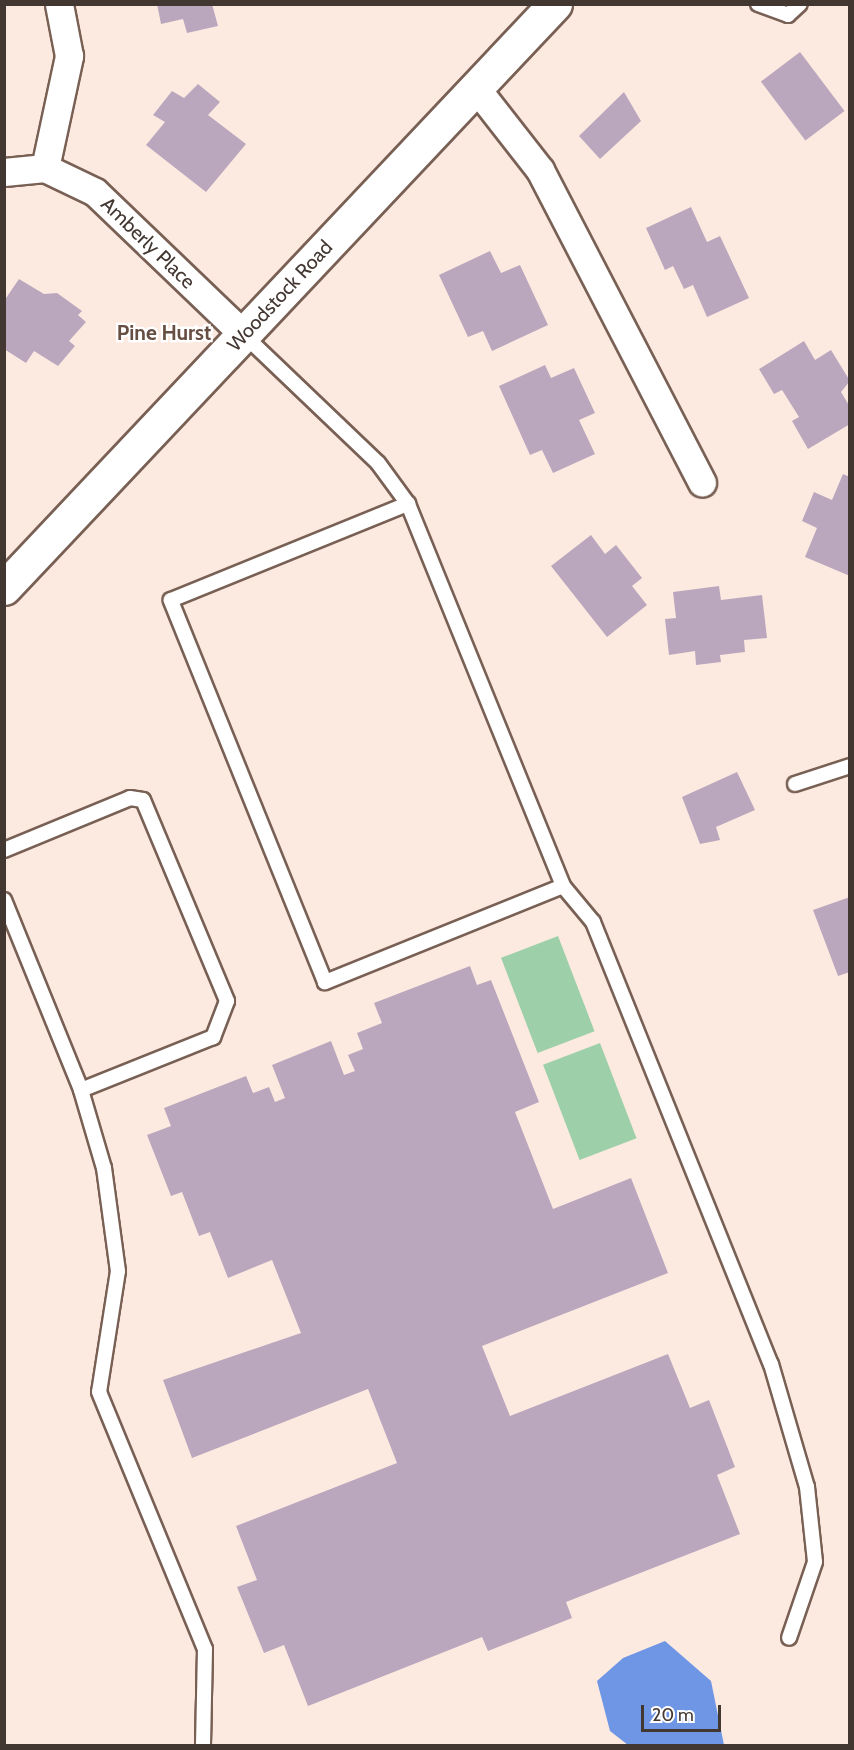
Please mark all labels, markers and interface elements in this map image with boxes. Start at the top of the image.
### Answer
street label: Amberly Place [96,192,200,294]
street label: Woodstock Road [222,235,338,357]
district label: Pine Hurst [117,320,211,346]
scale bar [644,1693,724,1731]
text: 20 m [652,1704,694,1726]

